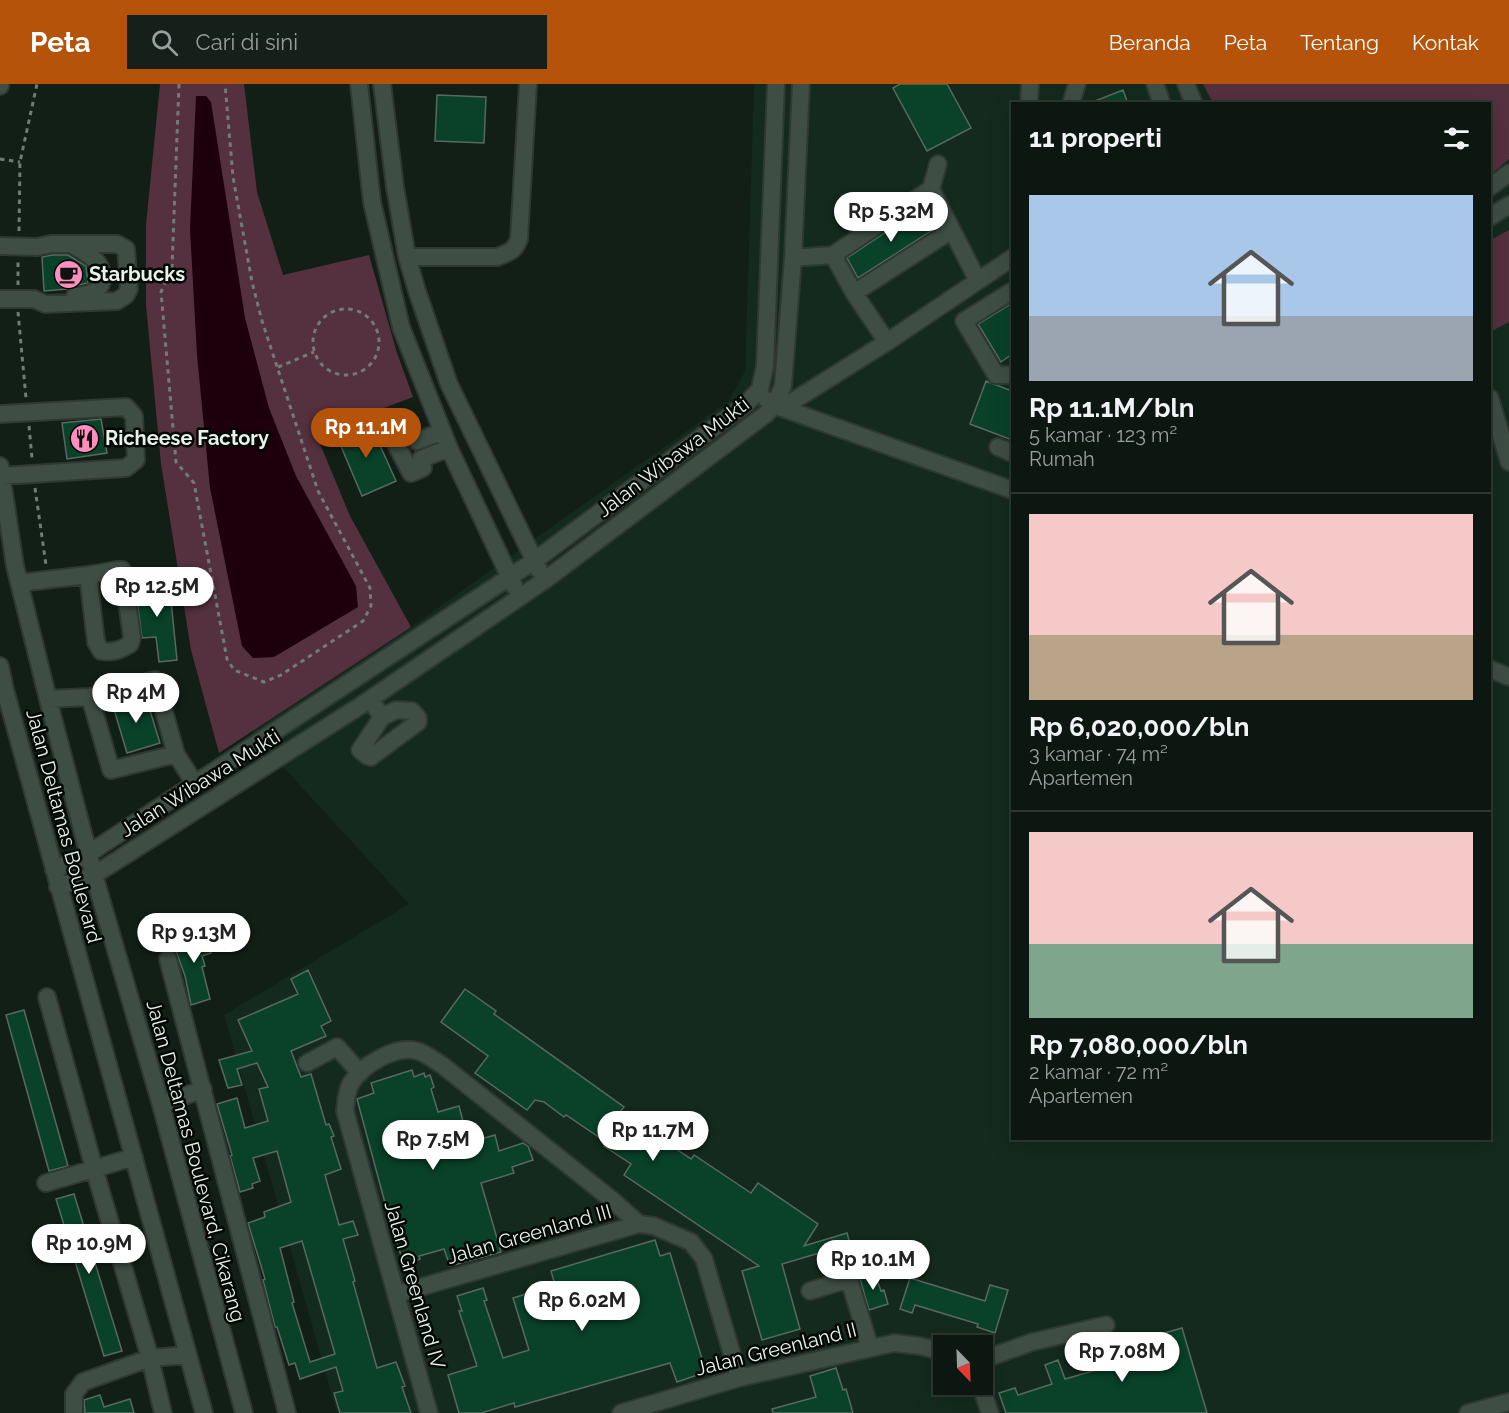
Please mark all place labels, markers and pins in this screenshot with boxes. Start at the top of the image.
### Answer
pin: Rp 5.32M [829,192,953,243]
cafe icon: Starbucks [52,258,84,290]
place label: Starbucks [89,262,185,286]
pin: Rp 11.1M [304,408,428,459]
restaurant icon: Richeese Factory [68,422,100,454]
place label: Richeese Factory [105,426,269,450]
pin: Rp 12.5M [95,567,219,618]
pin: Rp 4M [94,673,178,724]
pin: Rp 9.13M [132,913,256,964]
pin: Rp 11.7M [591,1111,715,1162]
pin: Rp 7.5M [378,1120,488,1171]
pin: Rp 10.9M [27,1224,151,1275]
pin: Rp 10.1M [811,1240,935,1291]
pin: Rp 6.02M [520,1281,644,1332]
pin: Rp 7.08M [1060,1332,1184,1383]

